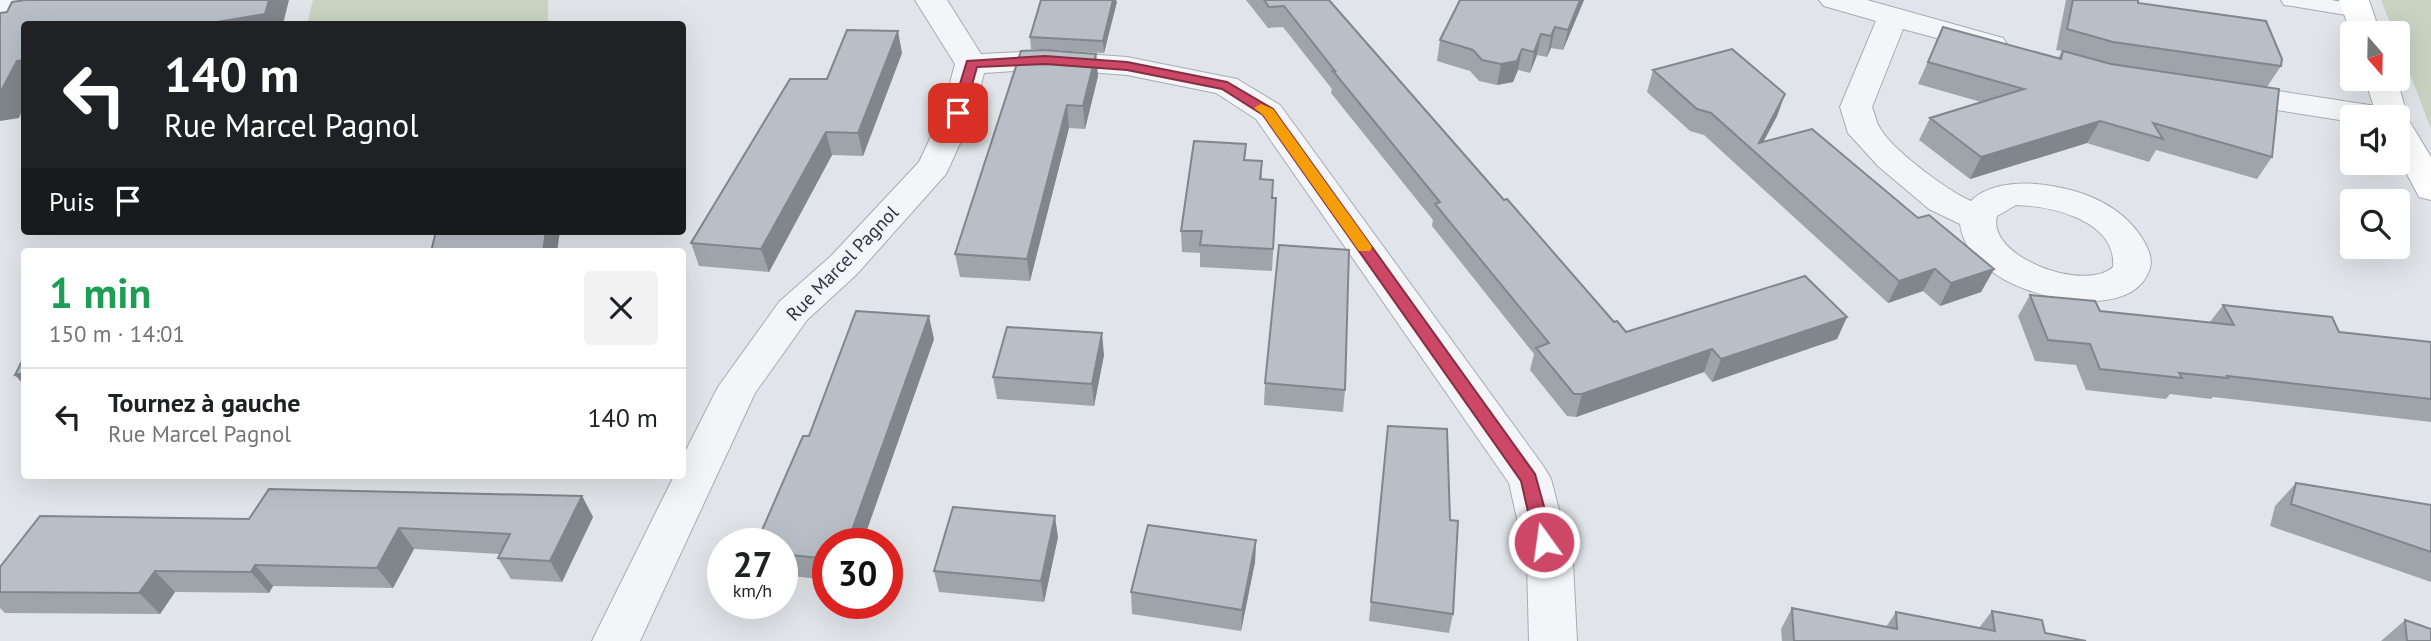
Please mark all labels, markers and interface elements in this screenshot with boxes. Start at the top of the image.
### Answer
north arrow [2340,21,2410,91]
map controls [2340,21,2410,259]
text: 140 m [164,42,299,106]
icon: left [49,49,140,140]
pin [928,83,988,143]
icon: arrive [939,94,977,132]
text: Rue Marcel Pagnol [164,104,419,146]
button: sound [2340,105,2410,175]
icon: arrive [109,182,147,220]
text: Puis [49,185,95,218]
button: search [2340,189,2410,259]
street label: Rue Marcel Pagnol [781,200,903,326]
text: 1 min [49,265,151,320]
button: close [584,271,658,345]
text: 150 m · 14:01 [49,319,185,348]
text: Tournez à gauche [108,386,300,419]
icon: left [49,398,87,436]
text: 140 m [587,401,658,434]
text: Rue Marcel Pagnol [108,419,291,448]
position arrow [1507,505,1581,579]
speed limit sign: 30 [812,528,903,619]
text: 27 [733,541,772,587]
text: km/h [733,579,772,602]

